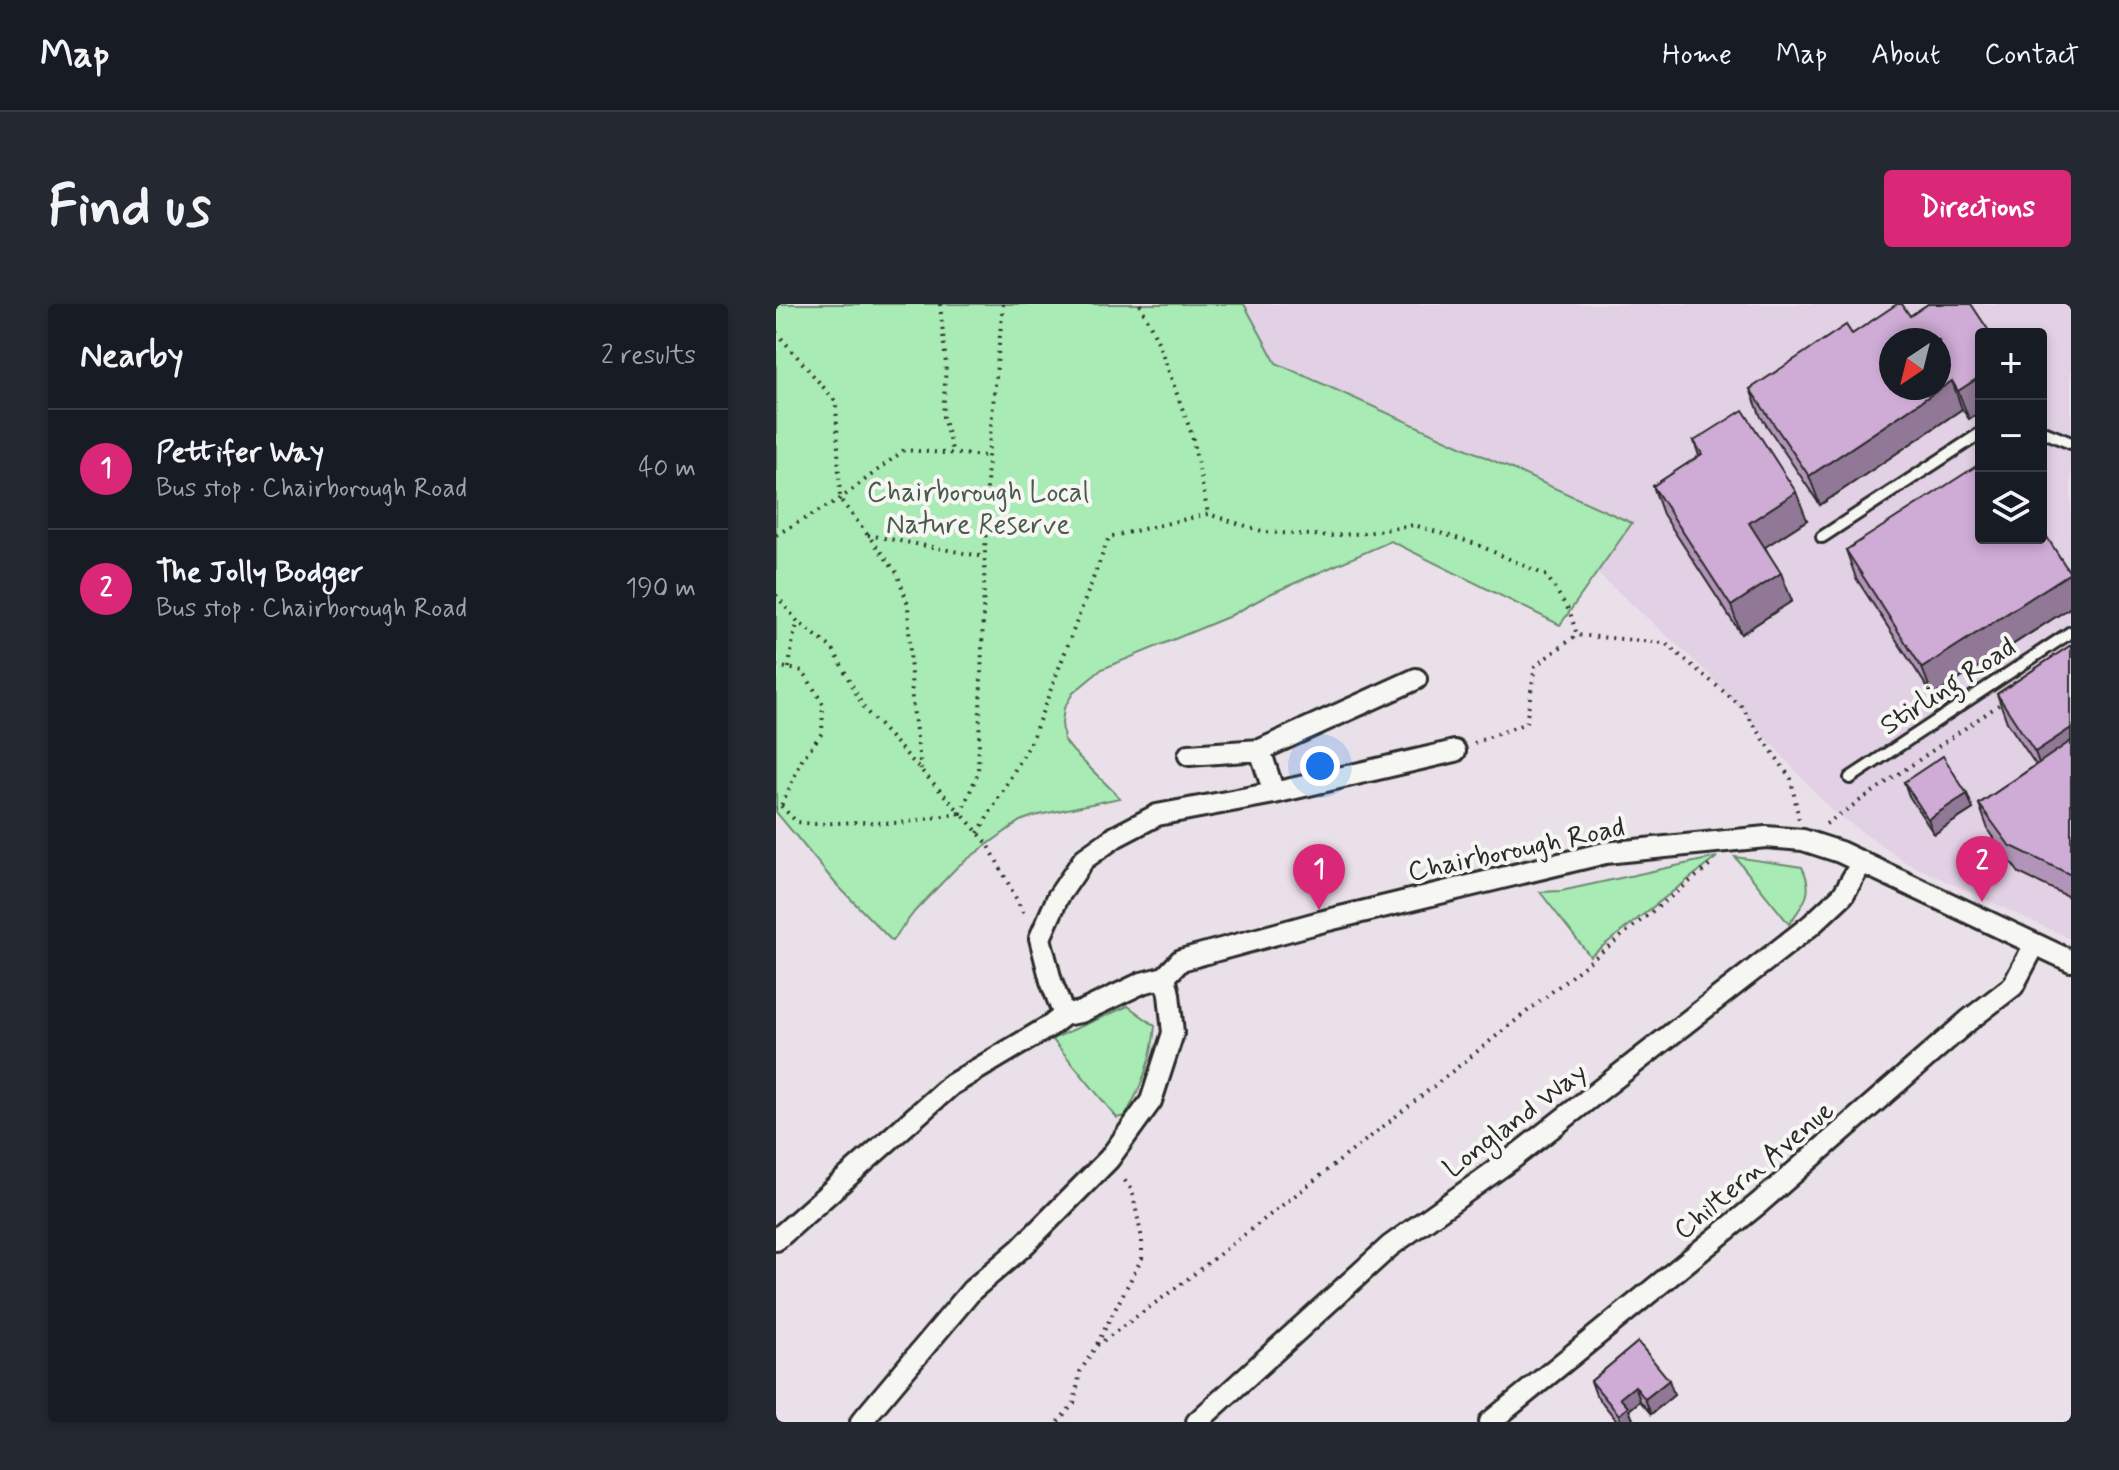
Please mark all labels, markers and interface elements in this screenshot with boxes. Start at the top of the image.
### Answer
text: Map [40,31,110,80]
text: Home [1662,37,1732,74]
text: Map [1776,37,1827,74]
text: About [1871,37,1940,74]
text: Contact [1984,37,2079,74]
button: Directions [1884,170,2071,247]
text: Find us [48,172,211,245]
north arrow [1879,328,1951,400]
map controls [1975,328,2047,544]
button: + [1975,328,2047,400]
text: Nearby [80,334,184,379]
text: 2 results [601,339,696,373]
button: − [1975,400,2047,472]
text: Pettifer Way [156,433,324,472]
text: 1 [100,452,112,486]
text: 40 m [638,452,696,486]
text: Bus stop · Chairborough Road [156,472,467,506]
button: layers [1975,472,2047,544]
park label: Chairborough Local Nature Reserve [867,475,1089,544]
text: The Jolly Bodger [156,553,363,592]
text: 2 [100,572,112,606]
text: 190 m [626,572,696,606]
text: Bus stop · Chairborough Road [156,592,467,626]
street label: Stirling Road [1873,629,2025,747]
your location [1300,746,1340,786]
street label: Chairborough Road [1405,809,1628,891]
pin: 2 [1956,836,2008,902]
pin: 1 [1293,844,1345,910]
street label: Longland Way [1436,1055,1596,1189]
street label: Chiltern Avenue [1667,1093,1843,1249]

